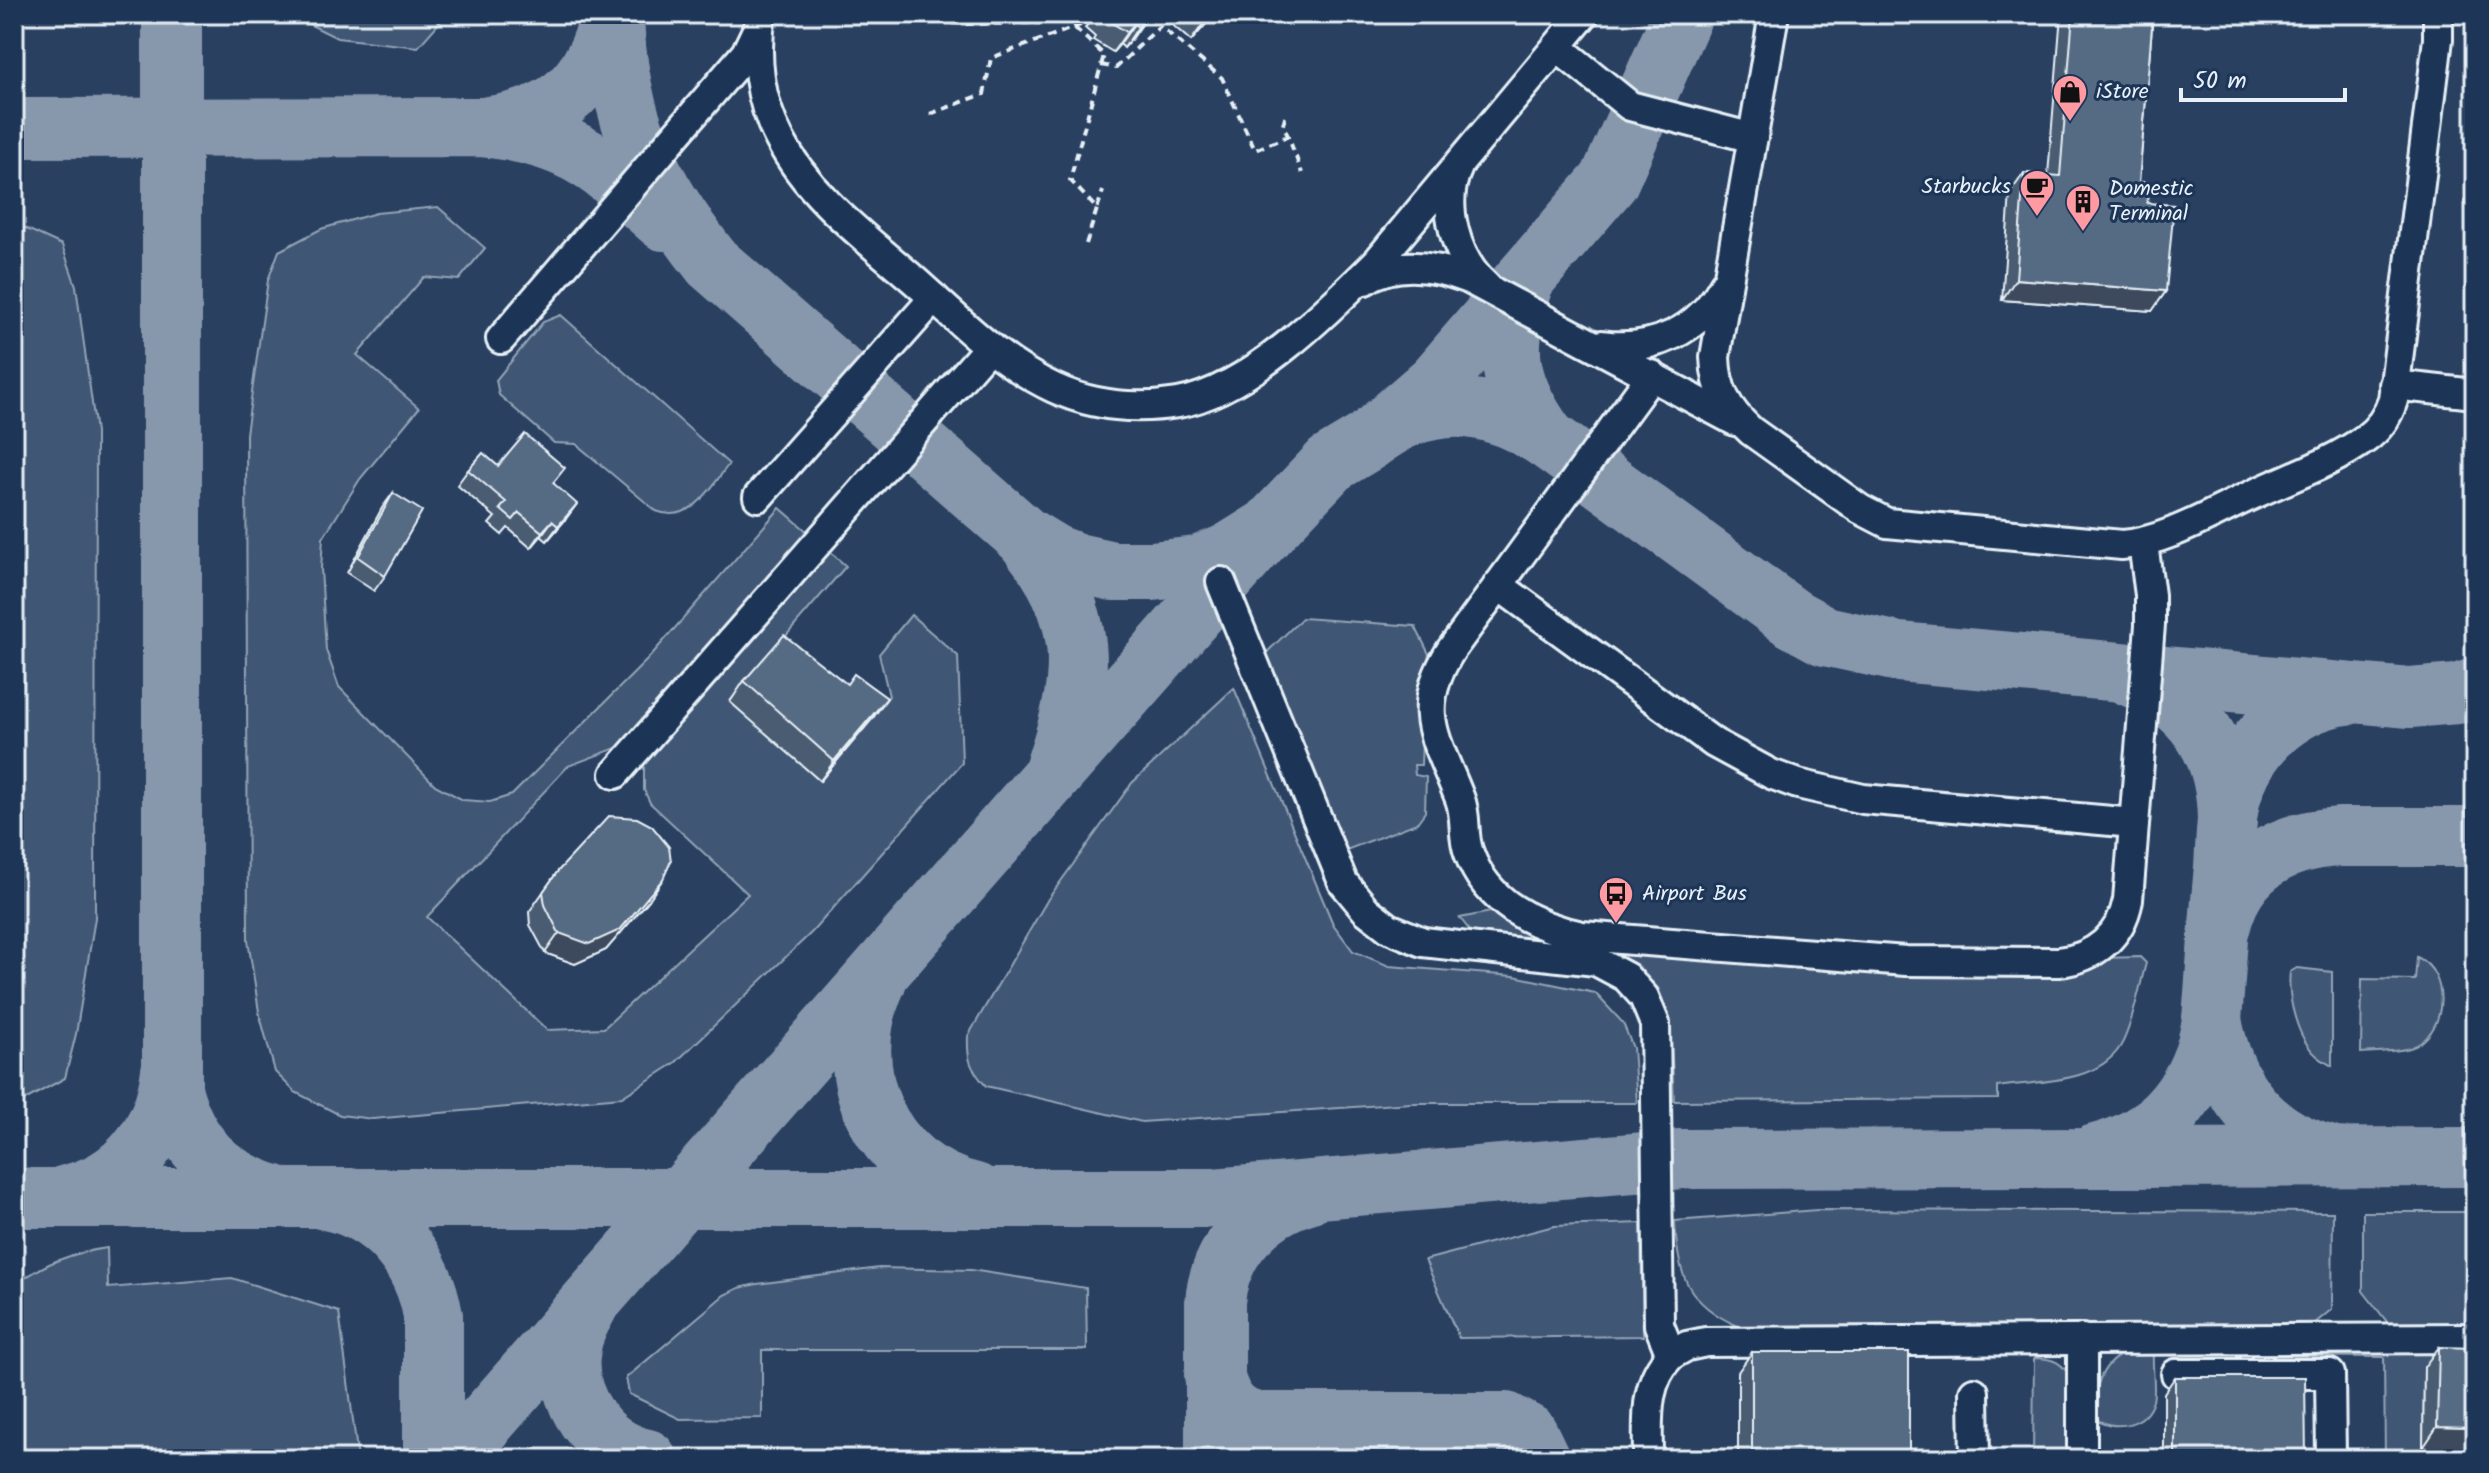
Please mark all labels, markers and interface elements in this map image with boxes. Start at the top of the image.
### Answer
scale bar [2181,52,2345,102]
text: 50 m [2193,62,2247,101]
shop icon: iStore [2051,73,2089,123]
place label: iStore [2096,75,2149,110]
cafe icon: Starbucks [2018,168,2056,218]
place label: Starbucks [1922,170,2012,205]
place label: Domestic Terminal [2109,172,2194,232]
building icon: Domestic Terminal [2064,183,2102,233]
bus stop icon: Airport Bus [1597,875,1635,925]
place label: Airport Bus [1642,877,1748,912]

